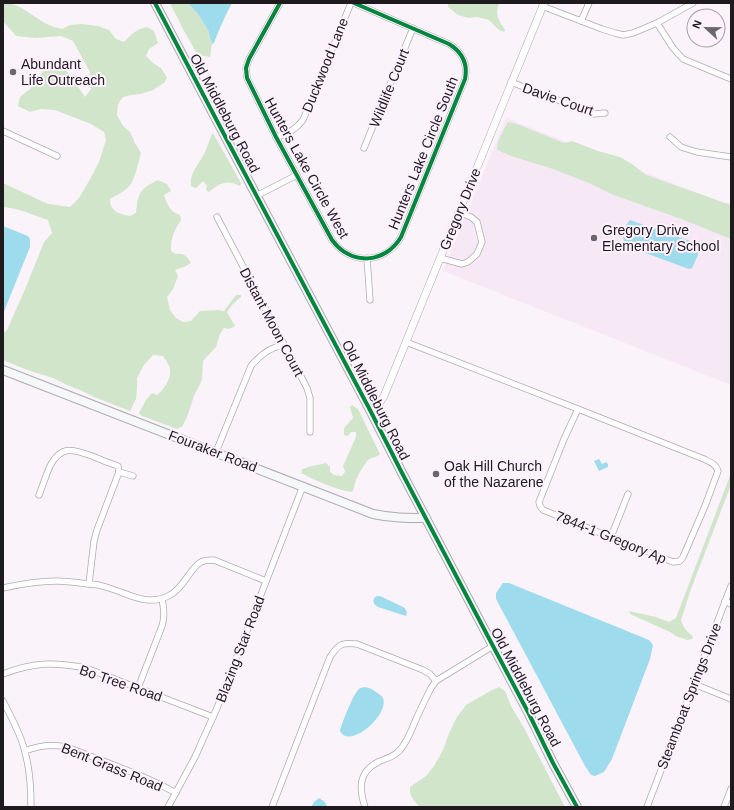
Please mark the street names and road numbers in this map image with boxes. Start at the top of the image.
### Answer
street label: Duckwood Lane [299,15,351,115]
street label: Wildlife Court [366,46,412,130]
street label: Old Middleburg Road [187,51,263,175]
street label: Hunters Lake Circle South [385,74,461,232]
street label: Davie Court [520,79,596,119]
street label: Hunters Lake Circle West [262,95,352,241]
street label: Gregory Drive [436,165,484,252]
street label: Distant Moon Court [237,265,307,379]
street label: Old Middleburg Road [339,337,413,463]
street label: Fouraker Road [167,427,259,475]
street label: 7844-1 Gregory Ap [553,507,669,567]
street label: Blazing Star Road [212,593,268,705]
street label: Steamboat Springs Drive [654,620,724,772]
street label: Old Middleburg Road [488,625,564,749]
street label: Bo Tree Road [78,661,164,705]
street label: Bent Grass Road [59,739,165,795]

